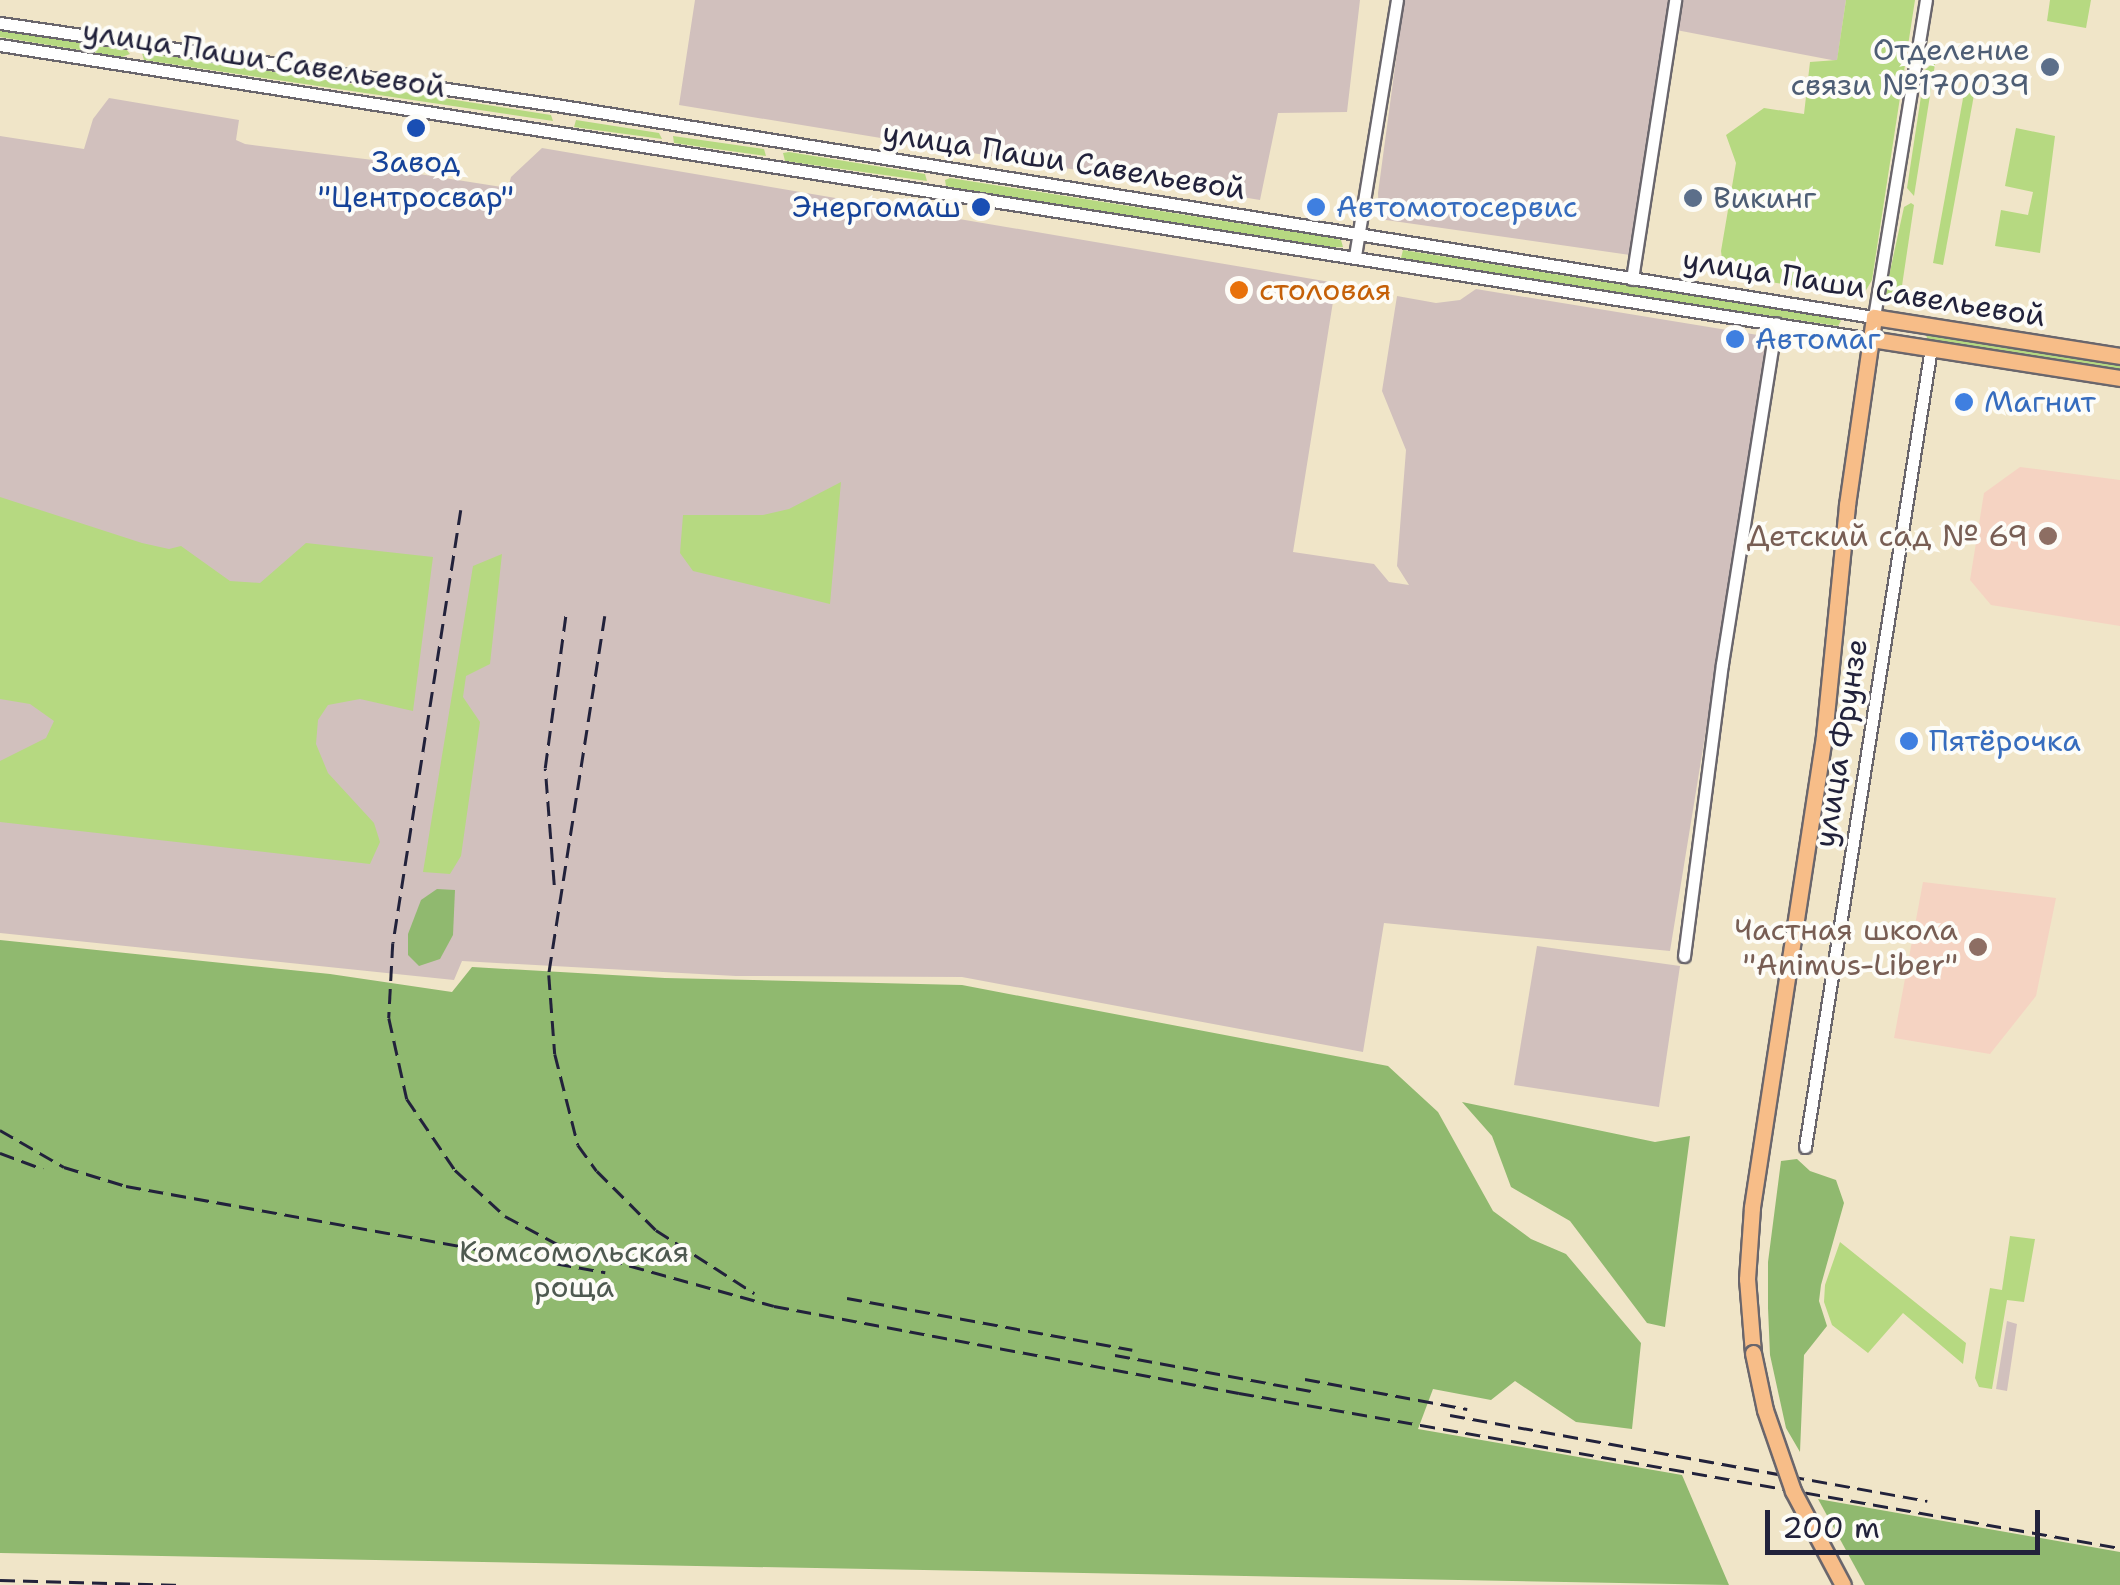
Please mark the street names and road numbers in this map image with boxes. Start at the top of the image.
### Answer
street label: улица Паши Савельевой [80,13,448,105]
street label: улица Паши Савельевой [880,115,1248,207]
street label: улица Паши Савельевой [1680,242,2048,334]
street label: улица Фрунзе [1807,636,1875,850]

